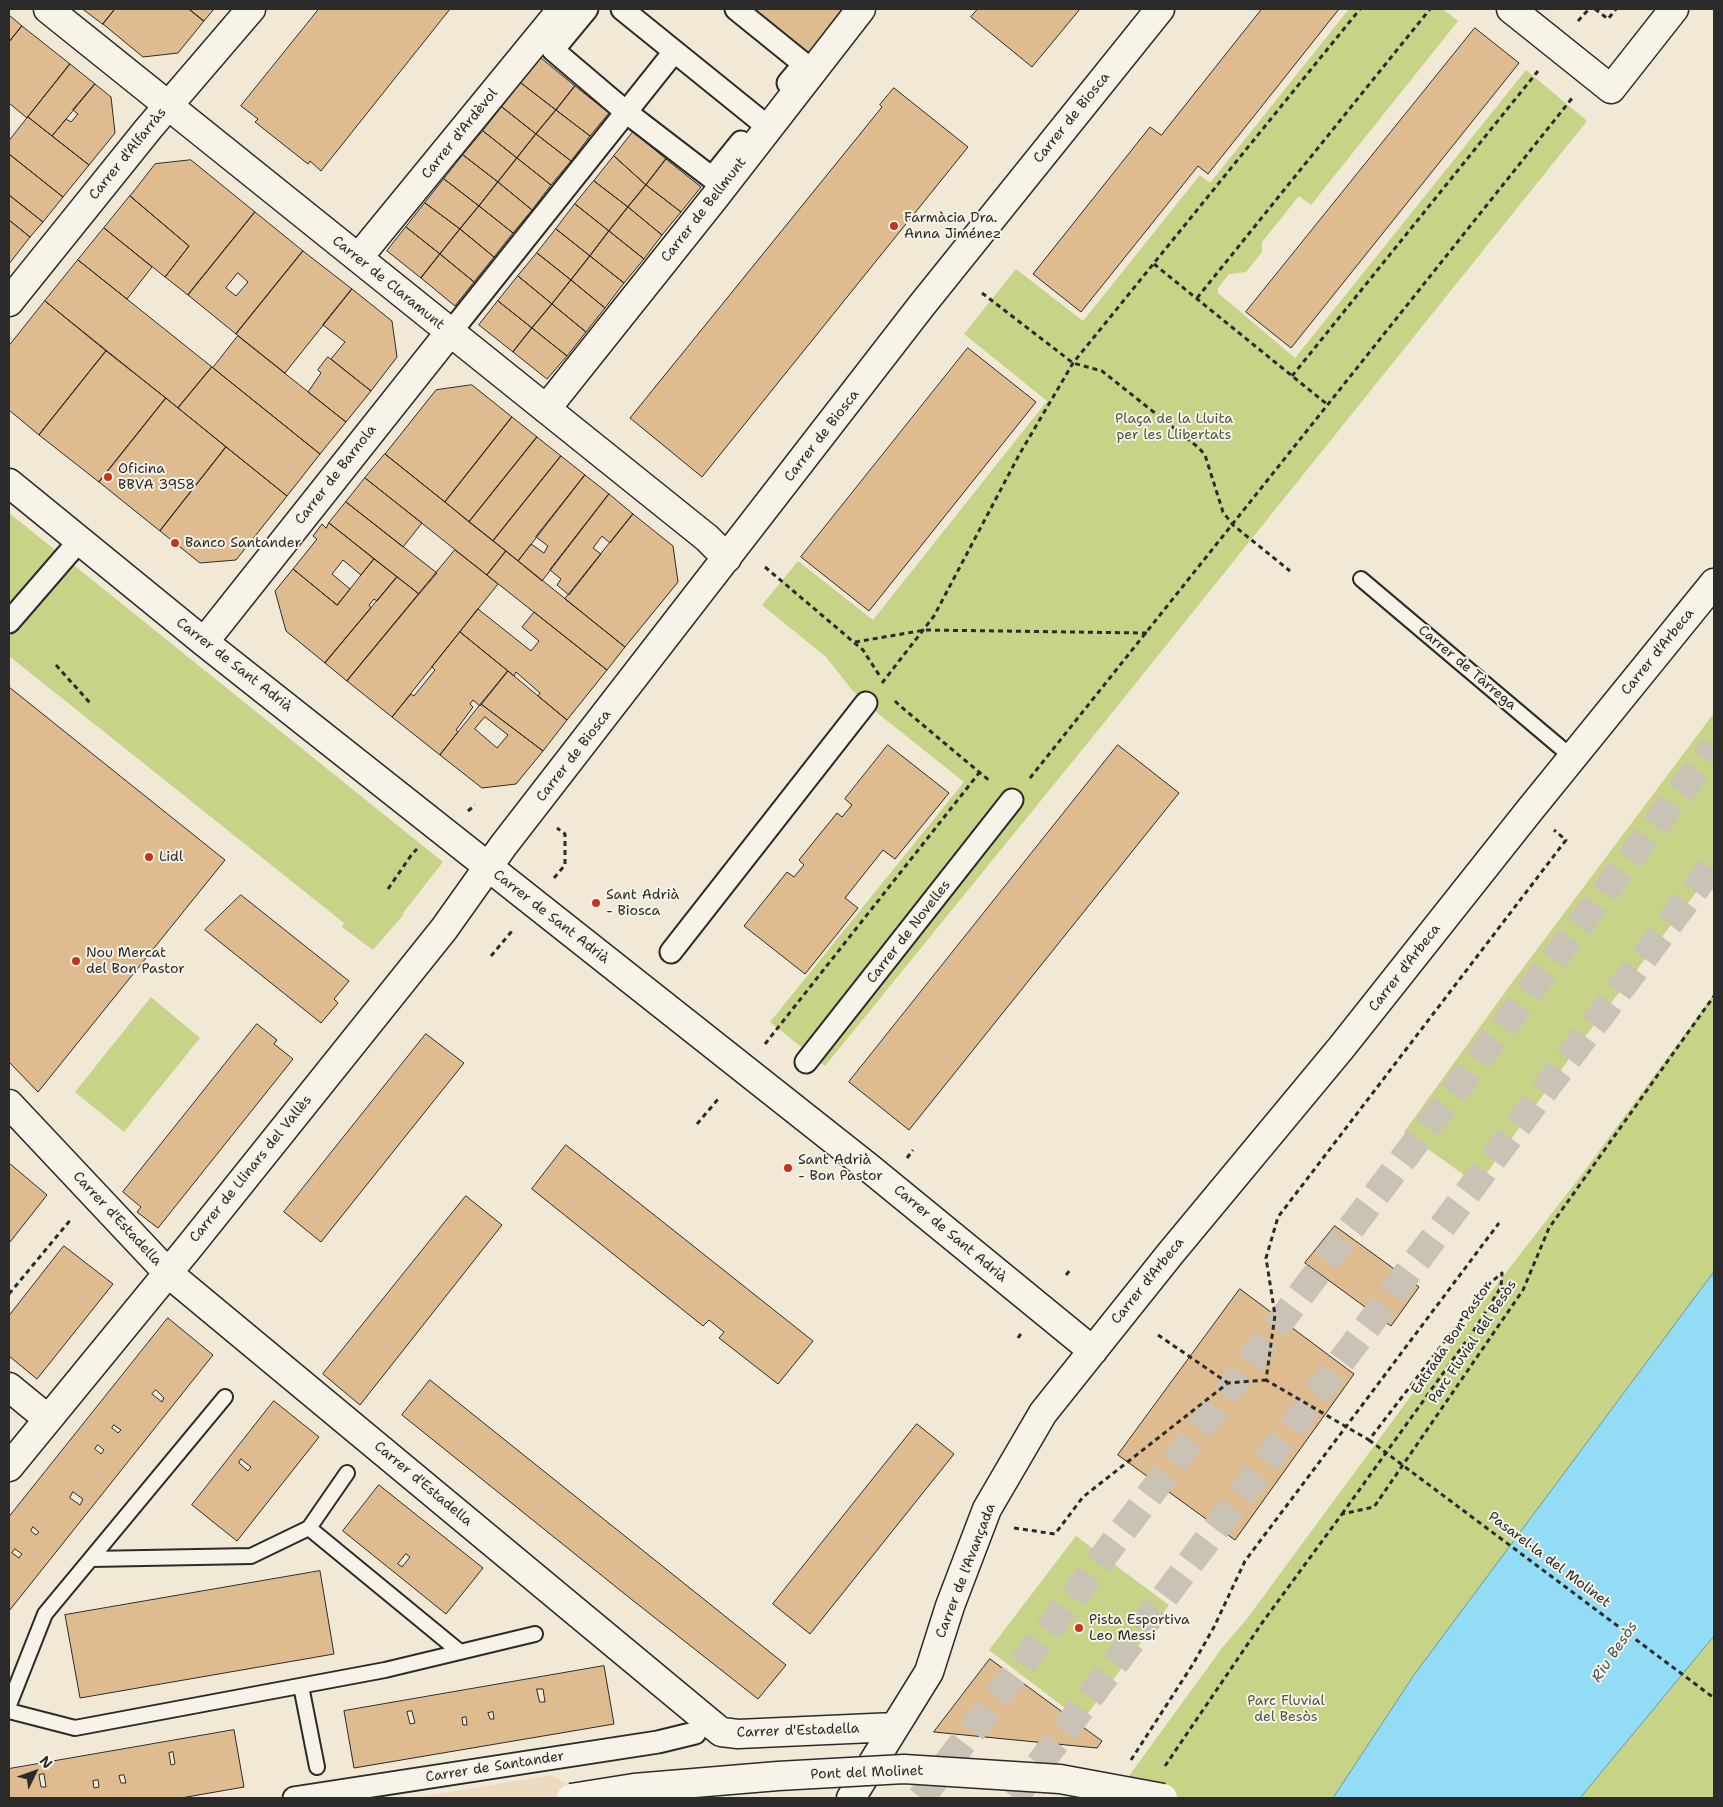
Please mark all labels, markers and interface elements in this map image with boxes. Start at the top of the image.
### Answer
street label: Carrer de Biosca [1030,69,1114,167]
street label: Carrer d'Ardèvol [418,85,502,183]
street label: Carrer d'Alfarràs [86,105,170,203]
street label: Carrer de Bellmunt [658,154,750,266]
place label: Farmàcia Dra. Anna Jiménez [904,210,1001,242]
marker: Farmàcia Dra. Anna Jiménez [888,220,900,232]
street label: Carrer de Claramunt [328,233,448,333]
street label: Carrer de Biosca [781,387,863,485]
park label: Plaça de la Lluita per les Llibertats [1115,411,1233,444]
street label: Carrer de Barnola [292,422,380,528]
place label: Oficina BBVA 3958 [118,461,195,494]
marker: Oficina BBVA 3958 [102,471,114,483]
place label: Banco Santander [185,535,301,551]
marker: Banco Santander [169,537,181,549]
street label: Carrer d'Arbeca [1618,605,1698,699]
street label: Carrer de Sant Adrià [173,614,295,716]
street label: Carrer de Tàrrega [1415,622,1519,714]
street label: Carrer de Biosca [533,707,615,805]
place label: Lidl [159,849,183,865]
marker: Lidl [143,851,155,863]
street label: Carrer de Sant Adrià [490,866,612,968]
street label: Carrer de Novelles [864,877,954,987]
place label: Sant Adrià - Biosca [606,887,679,920]
marker: Sant Adrià - Biosca [590,897,602,909]
street label: Carrer d'Arbeca [1366,921,1444,1015]
place label: Nou Mercat del Bon Pastor [86,945,185,978]
marker: Nou Mercat del Bon Pastor [70,955,82,967]
street label: Carrer de Llinars del Vallès [186,1092,316,1246]
place label: Sant Adrià - Bon Pastor [798,1152,883,1184]
marker: Sant Adrià - Bon Pastor [782,1162,794,1174]
street label: Carrer d'Estadella [69,1168,165,1270]
street label: Carrer de Sant Adrià [890,1182,1010,1286]
street label: Carrer d'Arbeca [1108,1234,1188,1328]
street label: Parc Fluvial del Besòs [1425,1277,1521,1407]
street label: Entrada Bon Pastor [1408,1278,1496,1398]
street label: Carrer d'Estadella [371,1438,475,1530]
street label: Carrer de l'Avançada [933,1501,999,1641]
street label: Pasarel·la del Molinet [1485,1509,1613,1611]
place label: Pista Esportiva Leo Messi [1089,1612,1190,1644]
water label: Riu Besòs [1588,1618,1642,1686]
marker: Pista Esportiva Leo Messi [1073,1622,1085,1634]
park label: Parc Fluvial del Besòs [1247,1693,1325,1725]
street label: Carrer d'Estadella [736,1720,860,1742]
north arrow [10,1747,60,1797]
street label: Carrer de Santander [424,1748,566,1786]
text: N [36,1752,57,1772]
street label: Pont del Molinet [810,1763,924,1783]

